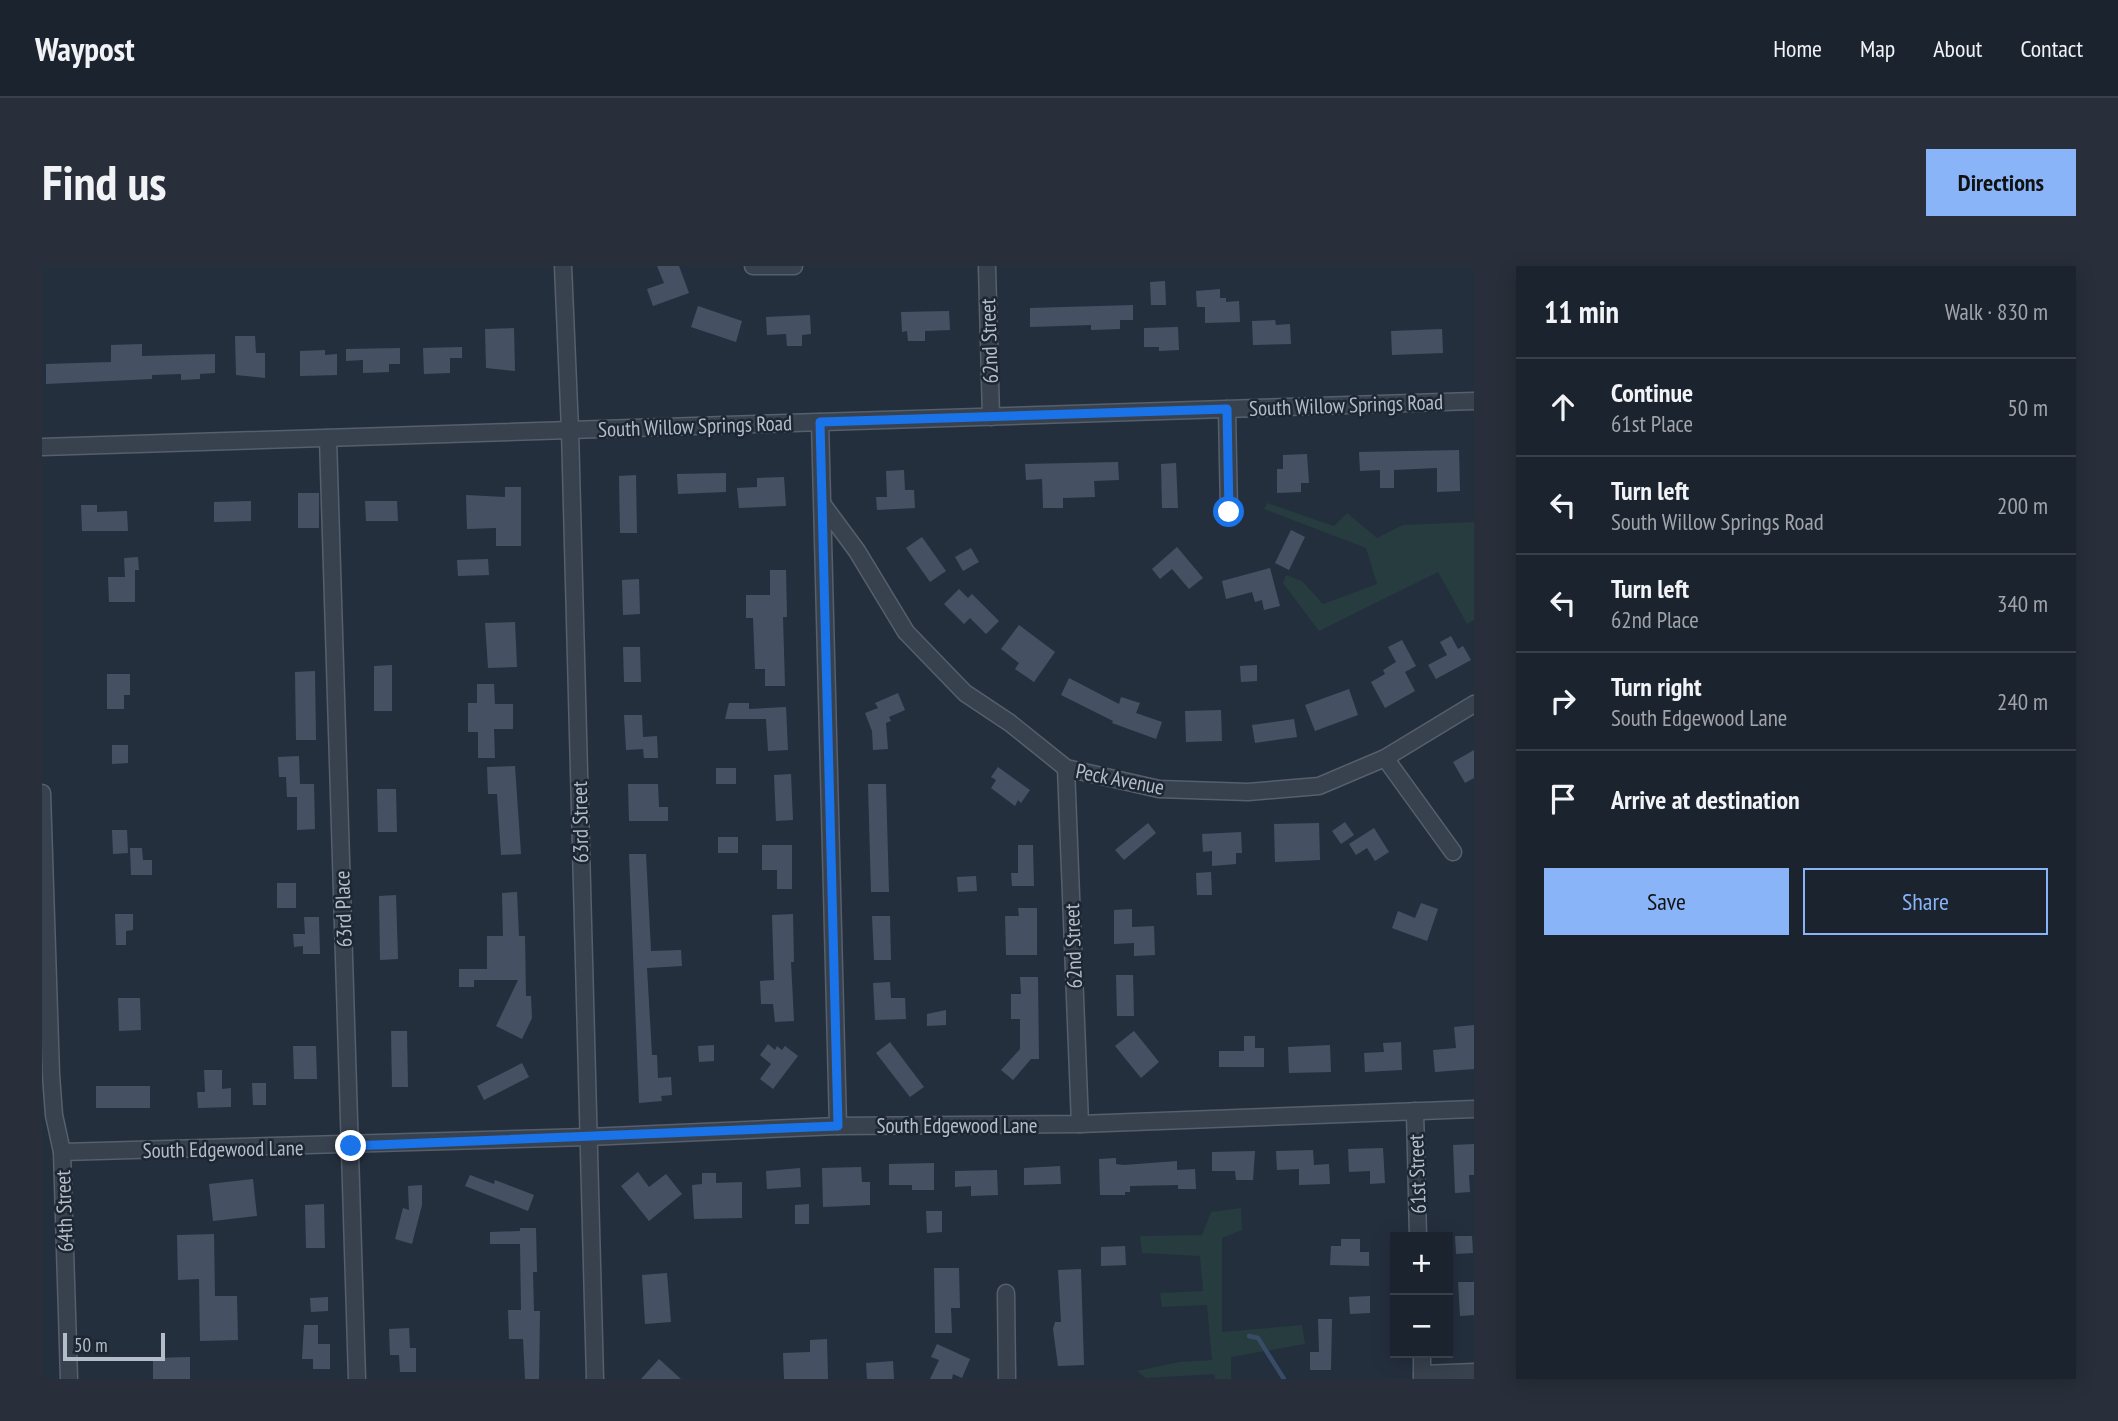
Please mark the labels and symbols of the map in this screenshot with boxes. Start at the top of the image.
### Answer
street label: 62nd Street [974,298,1004,384]
street label: South Willow Springs Road [1248,388,1444,422]
street label: South Willow Springs Road [597,409,793,443]
route start [1213,496,1244,527]
street label: Peck Avenue [1074,757,1166,801]
street label: 63rd Street [566,781,594,863]
street label: 63rd Place [328,870,358,948]
street label: 62nd Street [1058,903,1088,989]
street label: South Edgewood Lane [877,1112,1037,1139]
route end [335,1130,366,1161]
street label: 61st Street [1402,1133,1432,1214]
street label: South Edgewood Lane [142,1134,304,1164]
street label: 64th Street [49,1169,79,1252]
scale bar [63,1330,164,1362]

